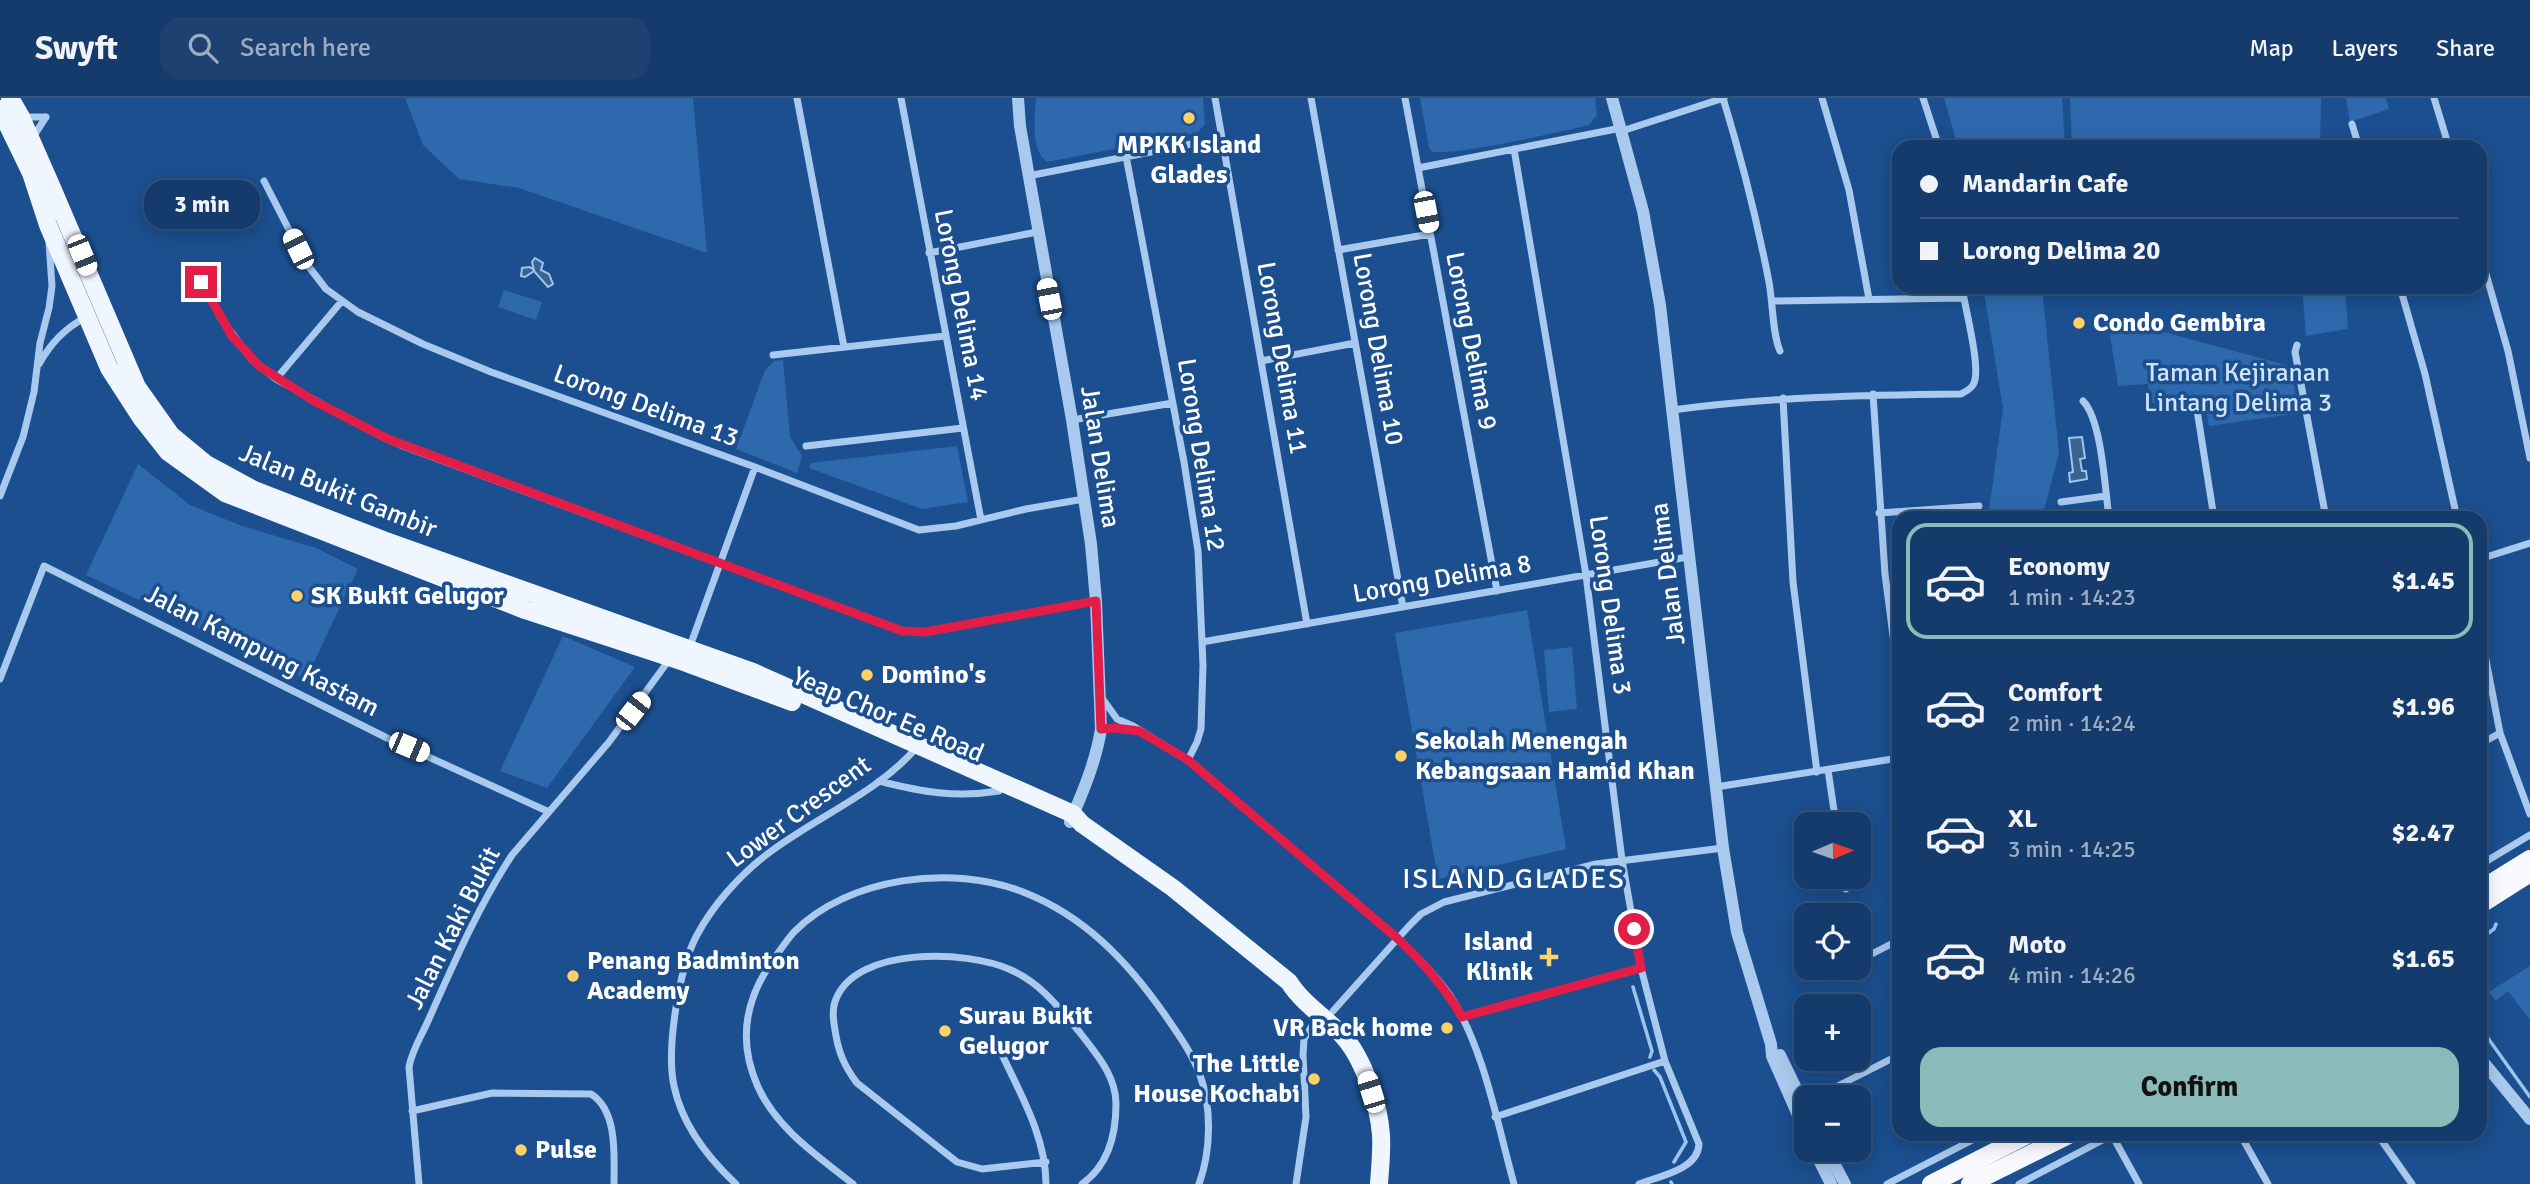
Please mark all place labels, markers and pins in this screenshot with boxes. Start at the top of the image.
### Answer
marker: MPKK Island Glades [1181,110,1197,126]
place label: MPKK Island Glades [1117,129,1261,191]
place label: Condo Gembira [2093,307,2266,339]
marker: Condo Gembira [2071,315,2087,331]
place label: SK Bukit Gelugor [311,580,505,612]
marker: SK Bukit Gelugor [289,588,305,604]
place label: Domino's [881,659,986,691]
marker: Domino's [859,667,875,683]
place label: Sekolah Menengah Kebangsaan Hamid Khan [1415,725,1695,787]
marker: Sekolah Menengah Kebangsaan Hamid Khan [1393,748,1409,764]
place label: Island Klinik [1464,926,1533,988]
place label: Penang Badminton Academy [587,945,800,1007]
marker: Island Klinik [1539,947,1559,967]
marker: Penang Badminton Academy [565,968,581,984]
place label: Surau Bukit Gelugor [959,1000,1093,1062]
place label: VR Back home [1273,1012,1433,1044]
marker: VR Back home [1439,1020,1455,1036]
marker: Surau Bukit Gelugor [937,1023,953,1039]
place label: The Little House Kochabi [1133,1048,1300,1110]
marker: The Little House Kochabi [1306,1071,1322,1087]
place label: Pulse [535,1134,597,1166]
marker: Pulse [513,1142,529,1158]

